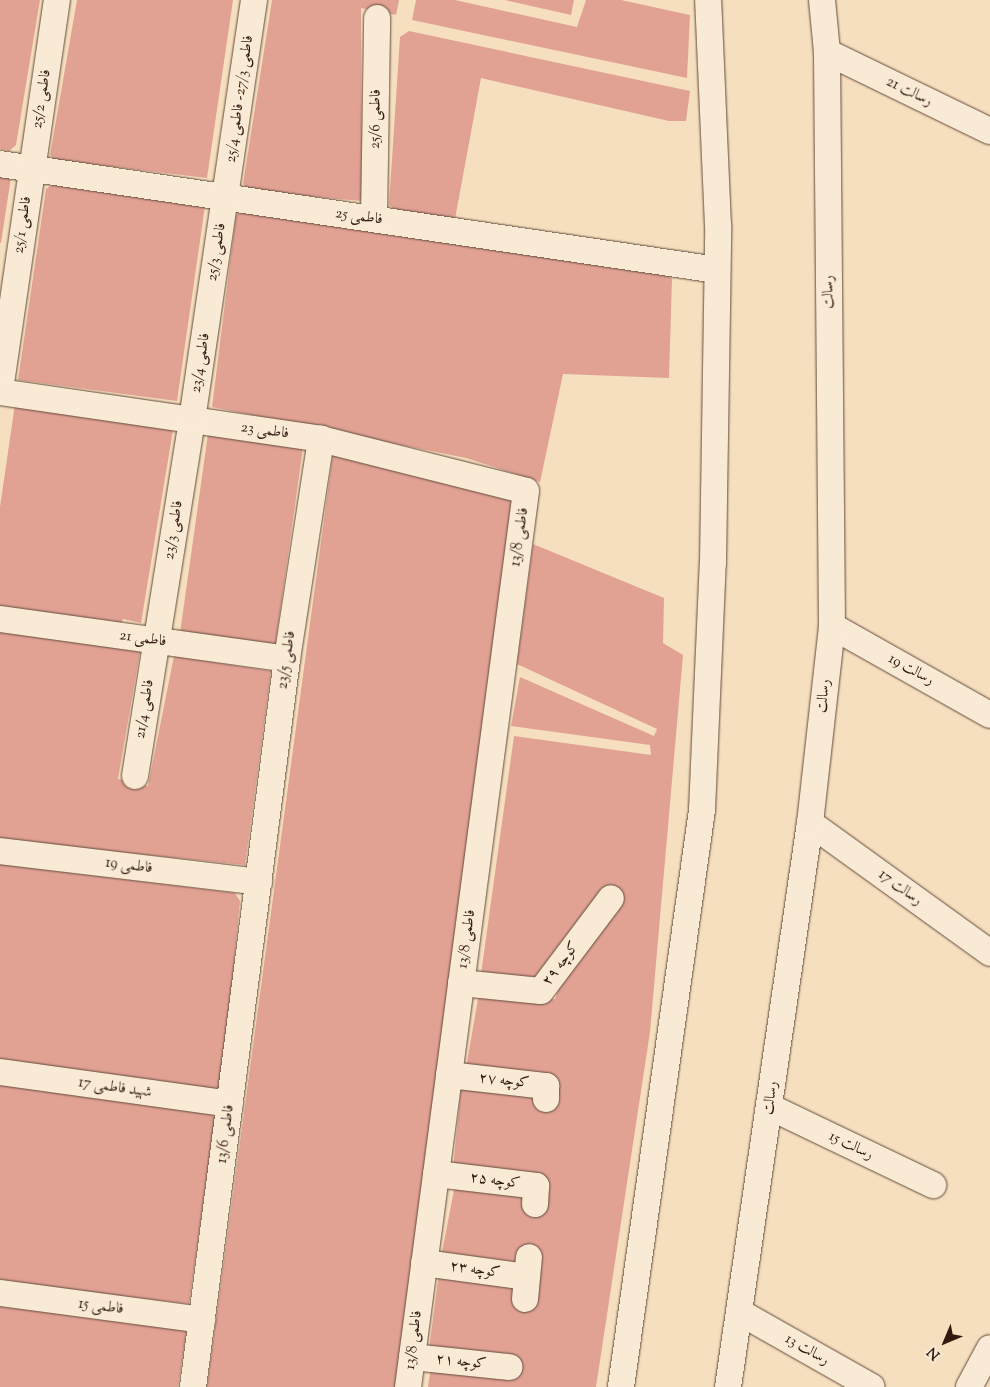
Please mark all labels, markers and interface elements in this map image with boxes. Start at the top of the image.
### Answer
street label: فاطمی 27/3- فاطمی 25/4 [222,34,258,164]
street label: فاطمی 25/2 [28,68,56,130]
street label: رسالت 21 [883,73,935,111]
street label: فاطمی 25/6 [366,89,386,149]
street label: فاطمی 25/1 [10,195,36,255]
street label: فاطمی 25 [334,205,384,229]
street label: فاطمی 25/3 [204,222,230,282]
street label: رسالت [820,275,838,309]
street label: فاطمی 23/4 [187,332,215,394]
street label: فاطمی 23 [240,419,290,443]
street label: فاطمی 23/3 [160,499,188,561]
street label: فاطمی 13/8 [507,506,533,568]
street label: فاطمی 21 [118,627,168,651]
street label: فاطمی 23/5 [274,630,300,690]
street label: رسالت 19 [885,650,937,690]
street label: فاطمی 21/4 [131,678,159,740]
street label: رسالت [813,678,835,714]
street label: فاطمی 19 [104,854,154,878]
street label: رسالت 17 [875,866,925,910]
street label: فاطمی 13/8 [454,908,480,970]
street label: کوچه ۲۹ [539,938,583,990]
street label: کوچه ۲۷ [478,1069,530,1093]
street label: شهید فاطمی 17 [77,1074,153,1102]
street label: رسالت [760,1080,782,1116]
street label: فاطمی 13/6 [213,1104,239,1164]
street label: رسالت 15 [826,1128,876,1164]
street label: کوچه ۲۵ [469,1169,521,1193]
street label: کوچه ۲۳ [449,1258,501,1282]
street label: فاطمی 15 [77,1295,125,1319]
street label: فاطمی 13/8 [401,1309,427,1371]
north arrow [920,1317,970,1367]
street label: رسالت 13 [782,1330,832,1370]
text: N [923,1342,945,1364]
street label: کوچه ۲۱ [435,1350,487,1374]

